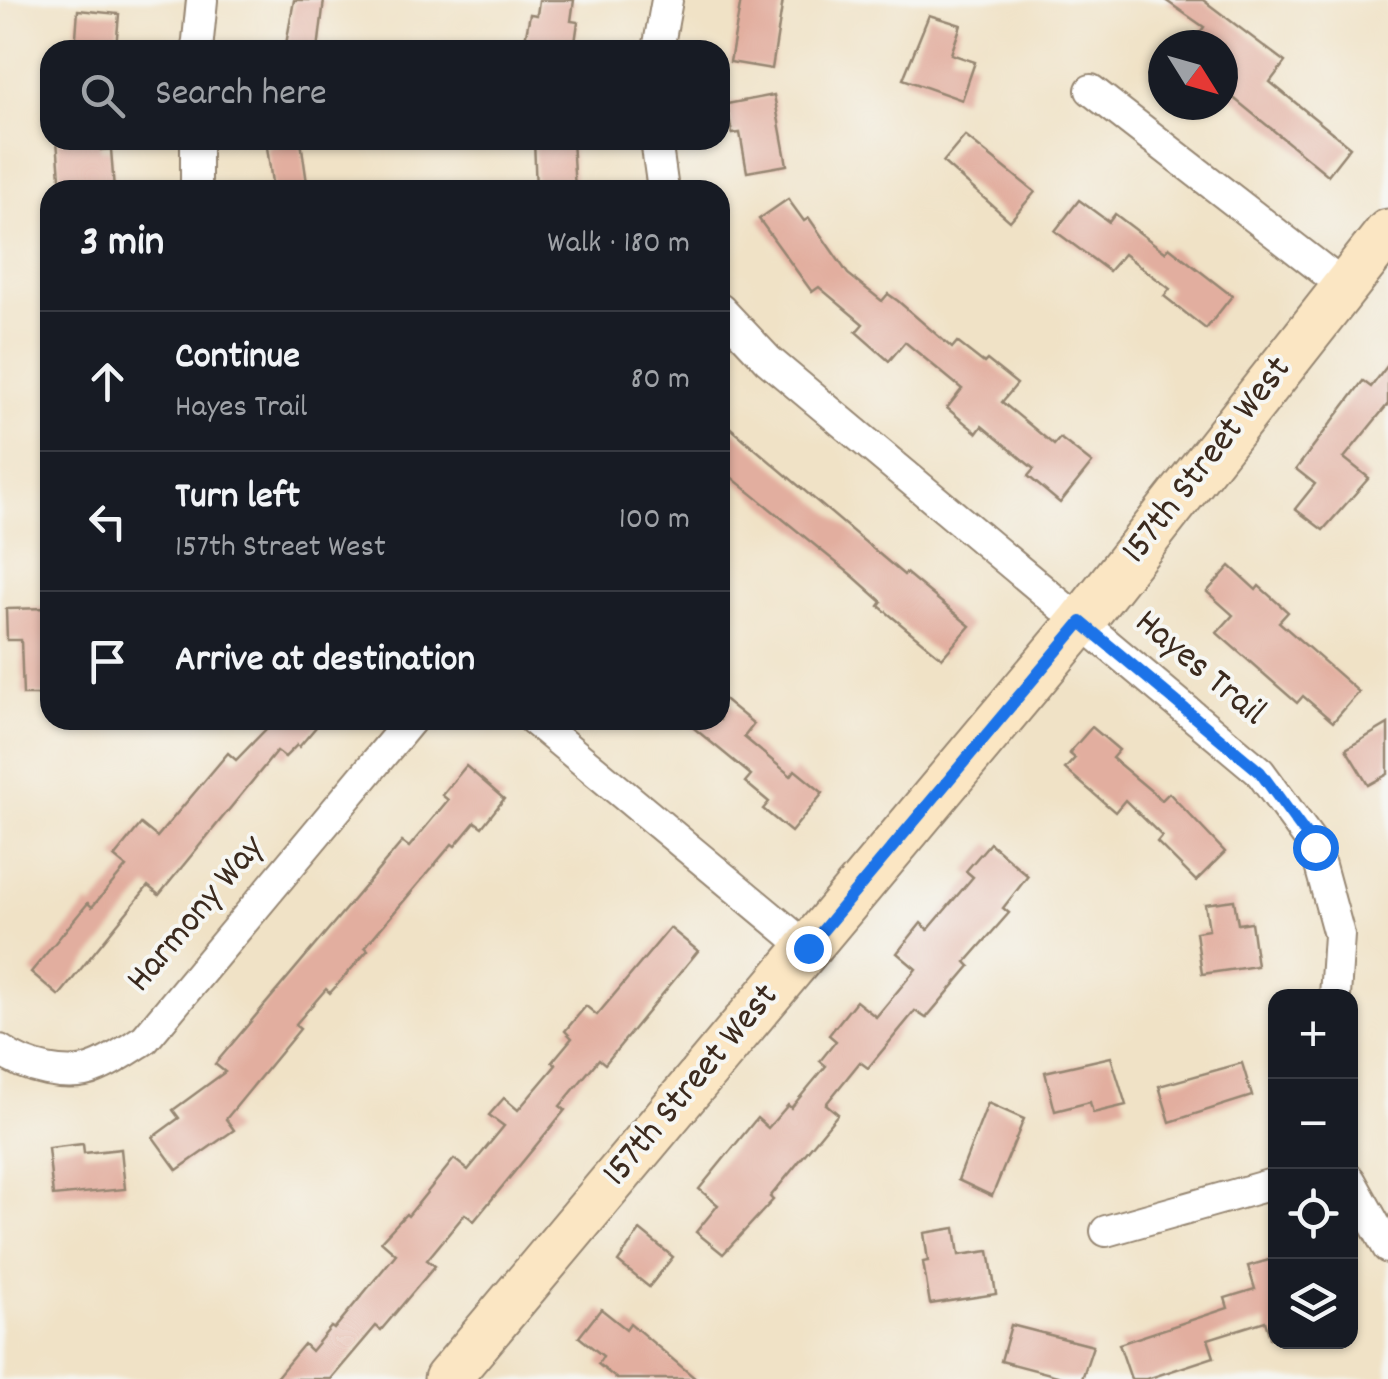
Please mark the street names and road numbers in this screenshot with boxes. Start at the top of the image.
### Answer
street label: 157th Street West [1109,345,1307,577]
street label: Hayes Trail [1121,597,1277,741]
street label: Harmony Way [115,824,280,1006]
street label: 157th Street West [591,972,793,1200]

